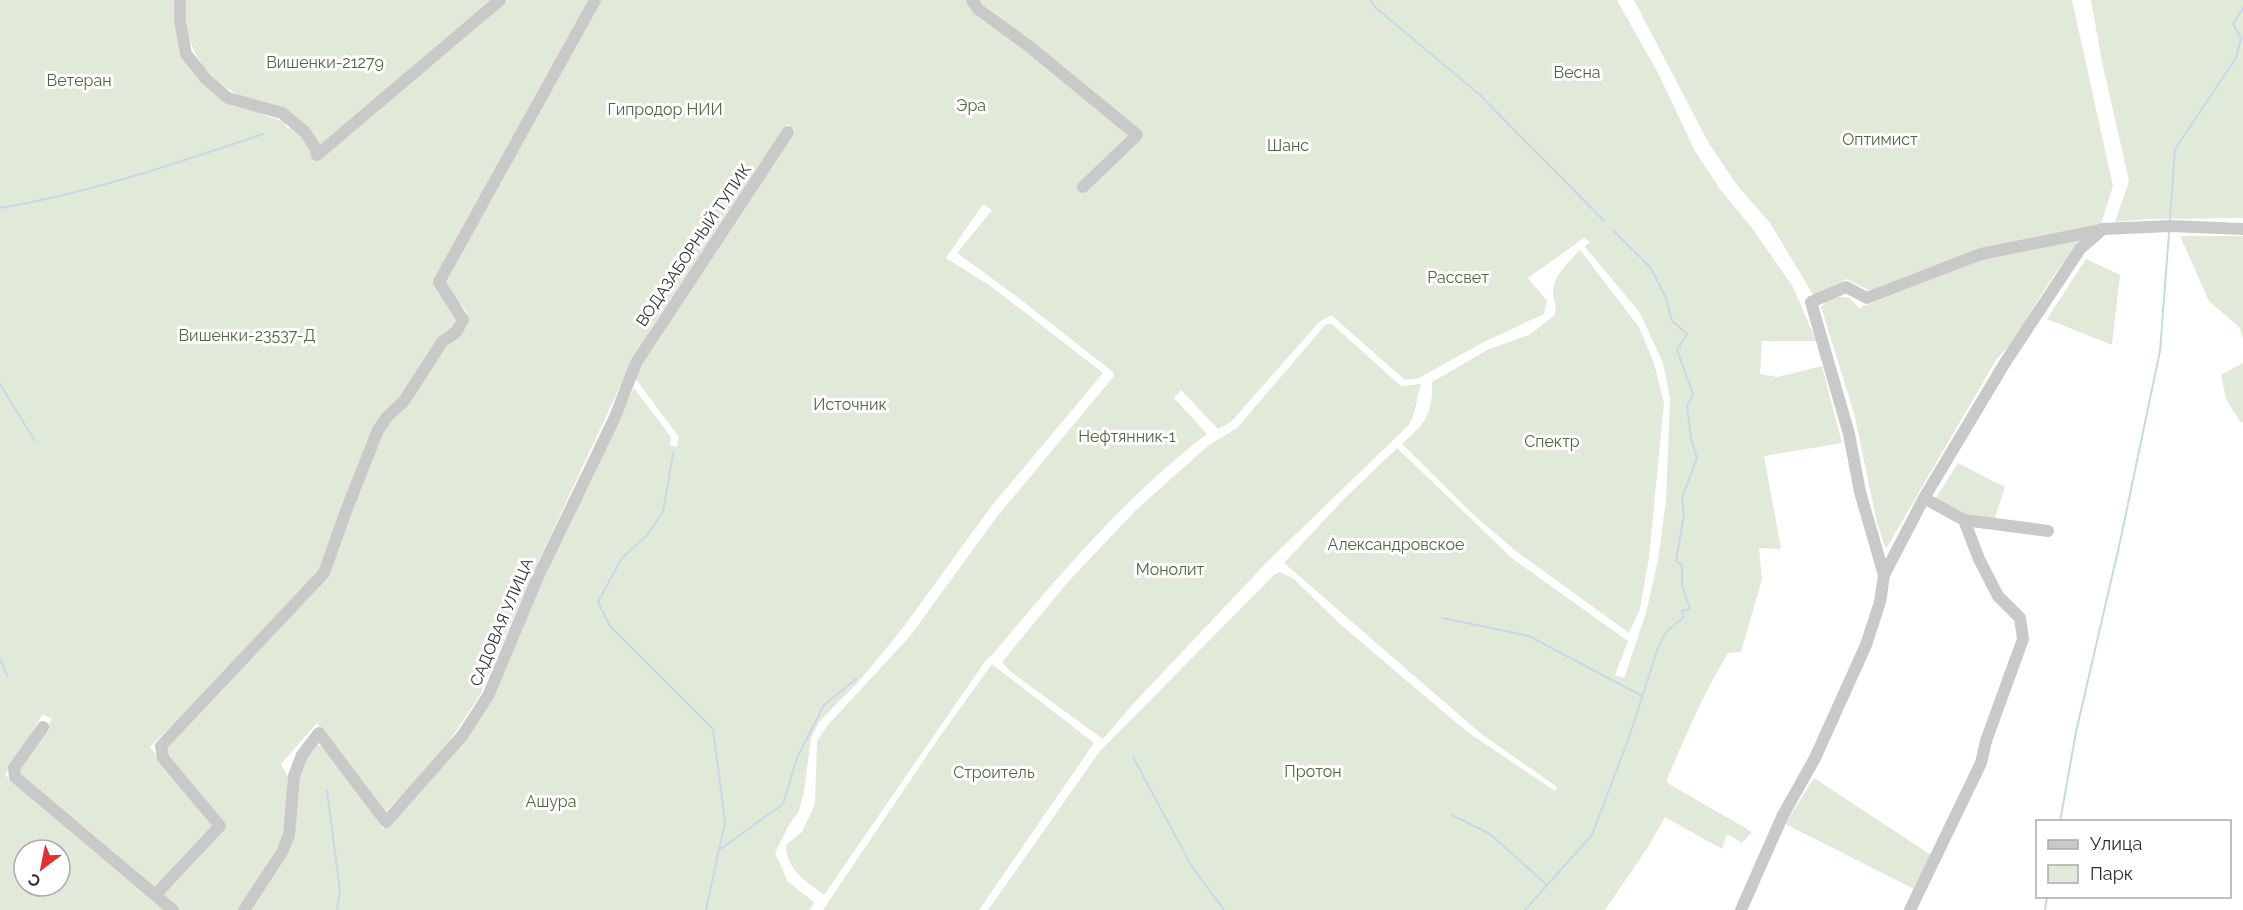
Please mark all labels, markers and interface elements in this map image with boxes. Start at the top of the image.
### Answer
park label: Вишенки-21279 [266,53,384,72]
park label: Весна [1554,63,1600,82]
park label: Ветеран [47,71,112,90]
park label: Эра [956,96,986,115]
park label: Гипродор НИИ [607,100,723,119]
park label: Оптимист [1842,130,1918,149]
park label: Шанс [1267,136,1309,155]
street label: ВОДАЗАБОРНЫЙ ТУПИК [632,161,755,330]
park label: Рассвет [1427,268,1489,287]
park label: Вишенки-23537-Д [178,326,316,345]
park label: Источник [813,395,887,414]
park label: Нефтянник-1 [1078,427,1176,446]
park label: Спектр [1524,432,1580,451]
park label: Александровское [1328,535,1464,554]
street label: САДОВАЯ УЛИЦА [466,555,537,689]
park label: Монолит [1136,560,1205,579]
park label: Протон [1284,762,1342,781]
park label: Строитель [953,763,1035,782]
park label: Ашура [526,792,576,811]
legend [2036,820,2231,898]
text: Улица [2090,833,2142,854]
north arrow [12,838,72,898]
text: Парк [2090,863,2133,884]
text: С [25,869,44,891]

